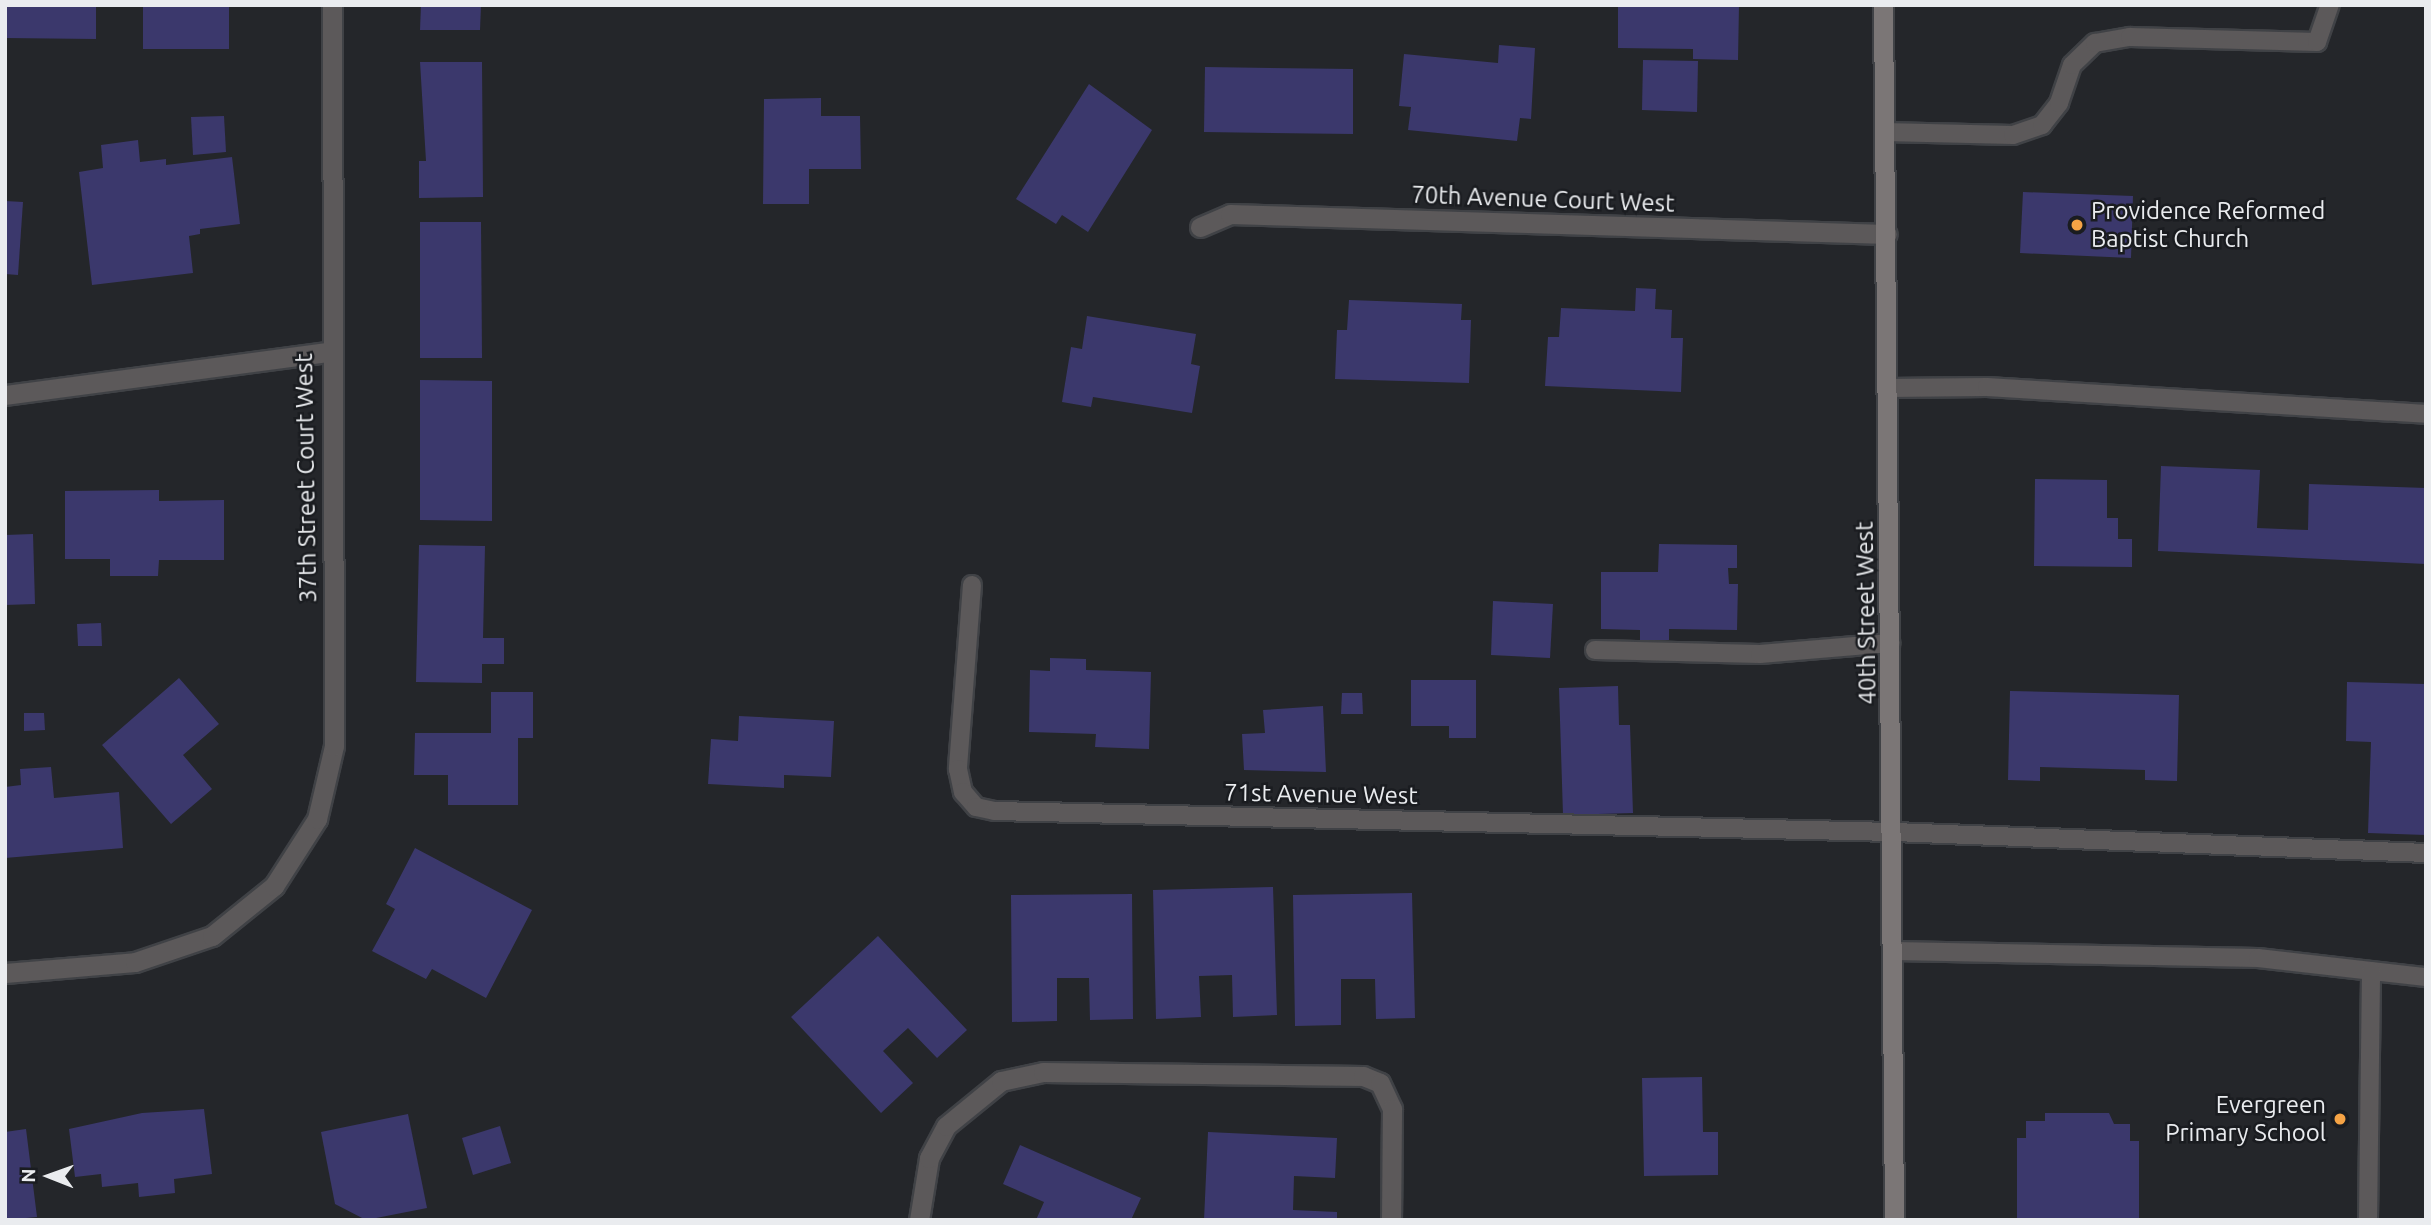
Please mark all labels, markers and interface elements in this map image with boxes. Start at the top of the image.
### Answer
street label: 70th Avenue Court West [1411,180,1675,218]
place label: Providence Reformed Baptist Church [2091,197,2325,253]
marker: Providence Reformed Baptist Church [2069,217,2085,233]
street label: 37th Street Court West [289,353,323,603]
street label: 40th Street West [1850,521,1882,705]
street label: 71st Avenue West [1224,778,1418,810]
place label: Evergreen Primary School [2165,1091,2326,1147]
marker: Evergreen Primary School [2332,1111,2348,1127]
north arrow [14,1141,84,1211]
text: N [17,1168,39,1183]

